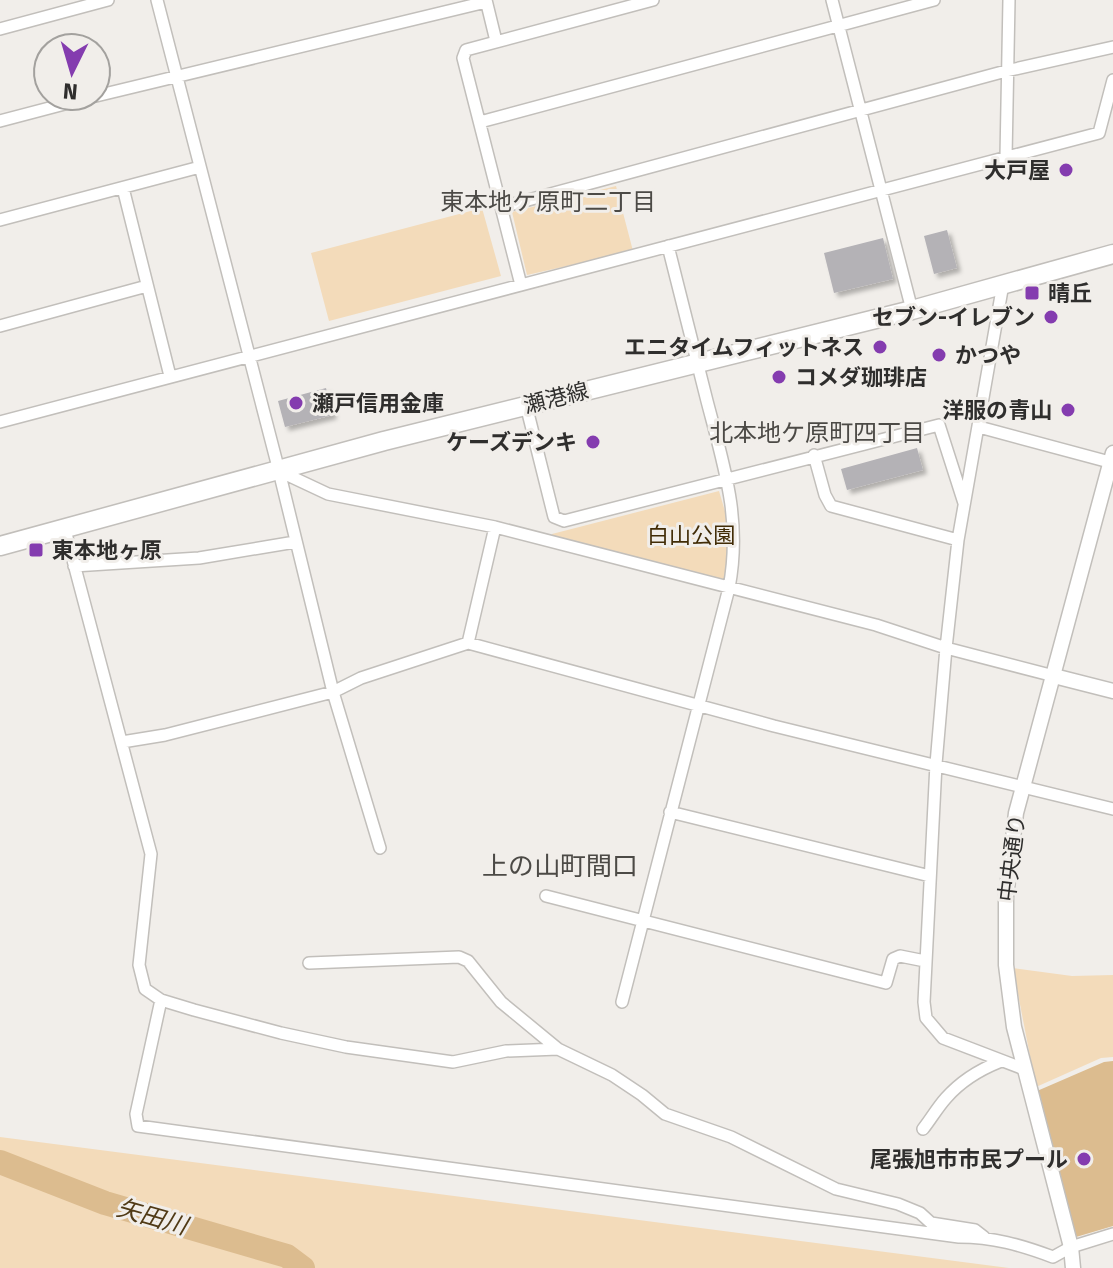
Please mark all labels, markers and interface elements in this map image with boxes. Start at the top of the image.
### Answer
north arrow [32,32,112,112]
text: N [62,77,79,106]
place label: 大戸屋 [984,157,1050,184]
marker: 大戸屋 [1057,161,1075,179]
district label: 東本地ケ原町二丁目 [440,188,656,216]
place label: 晴丘 [1048,280,1092,307]
marker: 晴丘 [1023,284,1041,302]
place label: セブン-イレブン [872,304,1035,331]
marker: セブン-イレブン [1042,308,1060,326]
place label: エニタイムフィットネス [624,334,864,361]
marker: エニタイムフィットネス [871,338,889,356]
place label: かつや [955,342,1021,369]
marker: かつや [930,346,948,364]
place label: コメダ珈琲店 [795,364,927,391]
marker: コメダ珈琲店 [770,368,788,386]
street label: 瀬港線 [521,377,591,419]
place label: 瀬戸信用金庫 [312,390,444,417]
marker: 瀬戸信用金庫 [287,394,305,412]
place label: 洋服の青山 [942,397,1052,424]
marker: 洋服の青山 [1059,401,1077,419]
district label: 北本地ケ原町四丁目 [709,419,925,447]
place label: ケーズデンキ [446,429,577,456]
marker: ケーズデンキ [584,433,602,451]
park label: 白山公園 [647,522,735,549]
place label: 東本地ヶ原 [52,537,162,564]
marker: 東本地ヶ原 [27,541,45,559]
street label: 中央通り [993,813,1031,903]
district label: 上の山町間口 [482,851,638,882]
place label: 尾張旭市市民プール [870,1146,1068,1173]
marker: 尾張旭市市民プール [1075,1150,1093,1168]
water label: 矢田川 [114,1194,193,1241]

